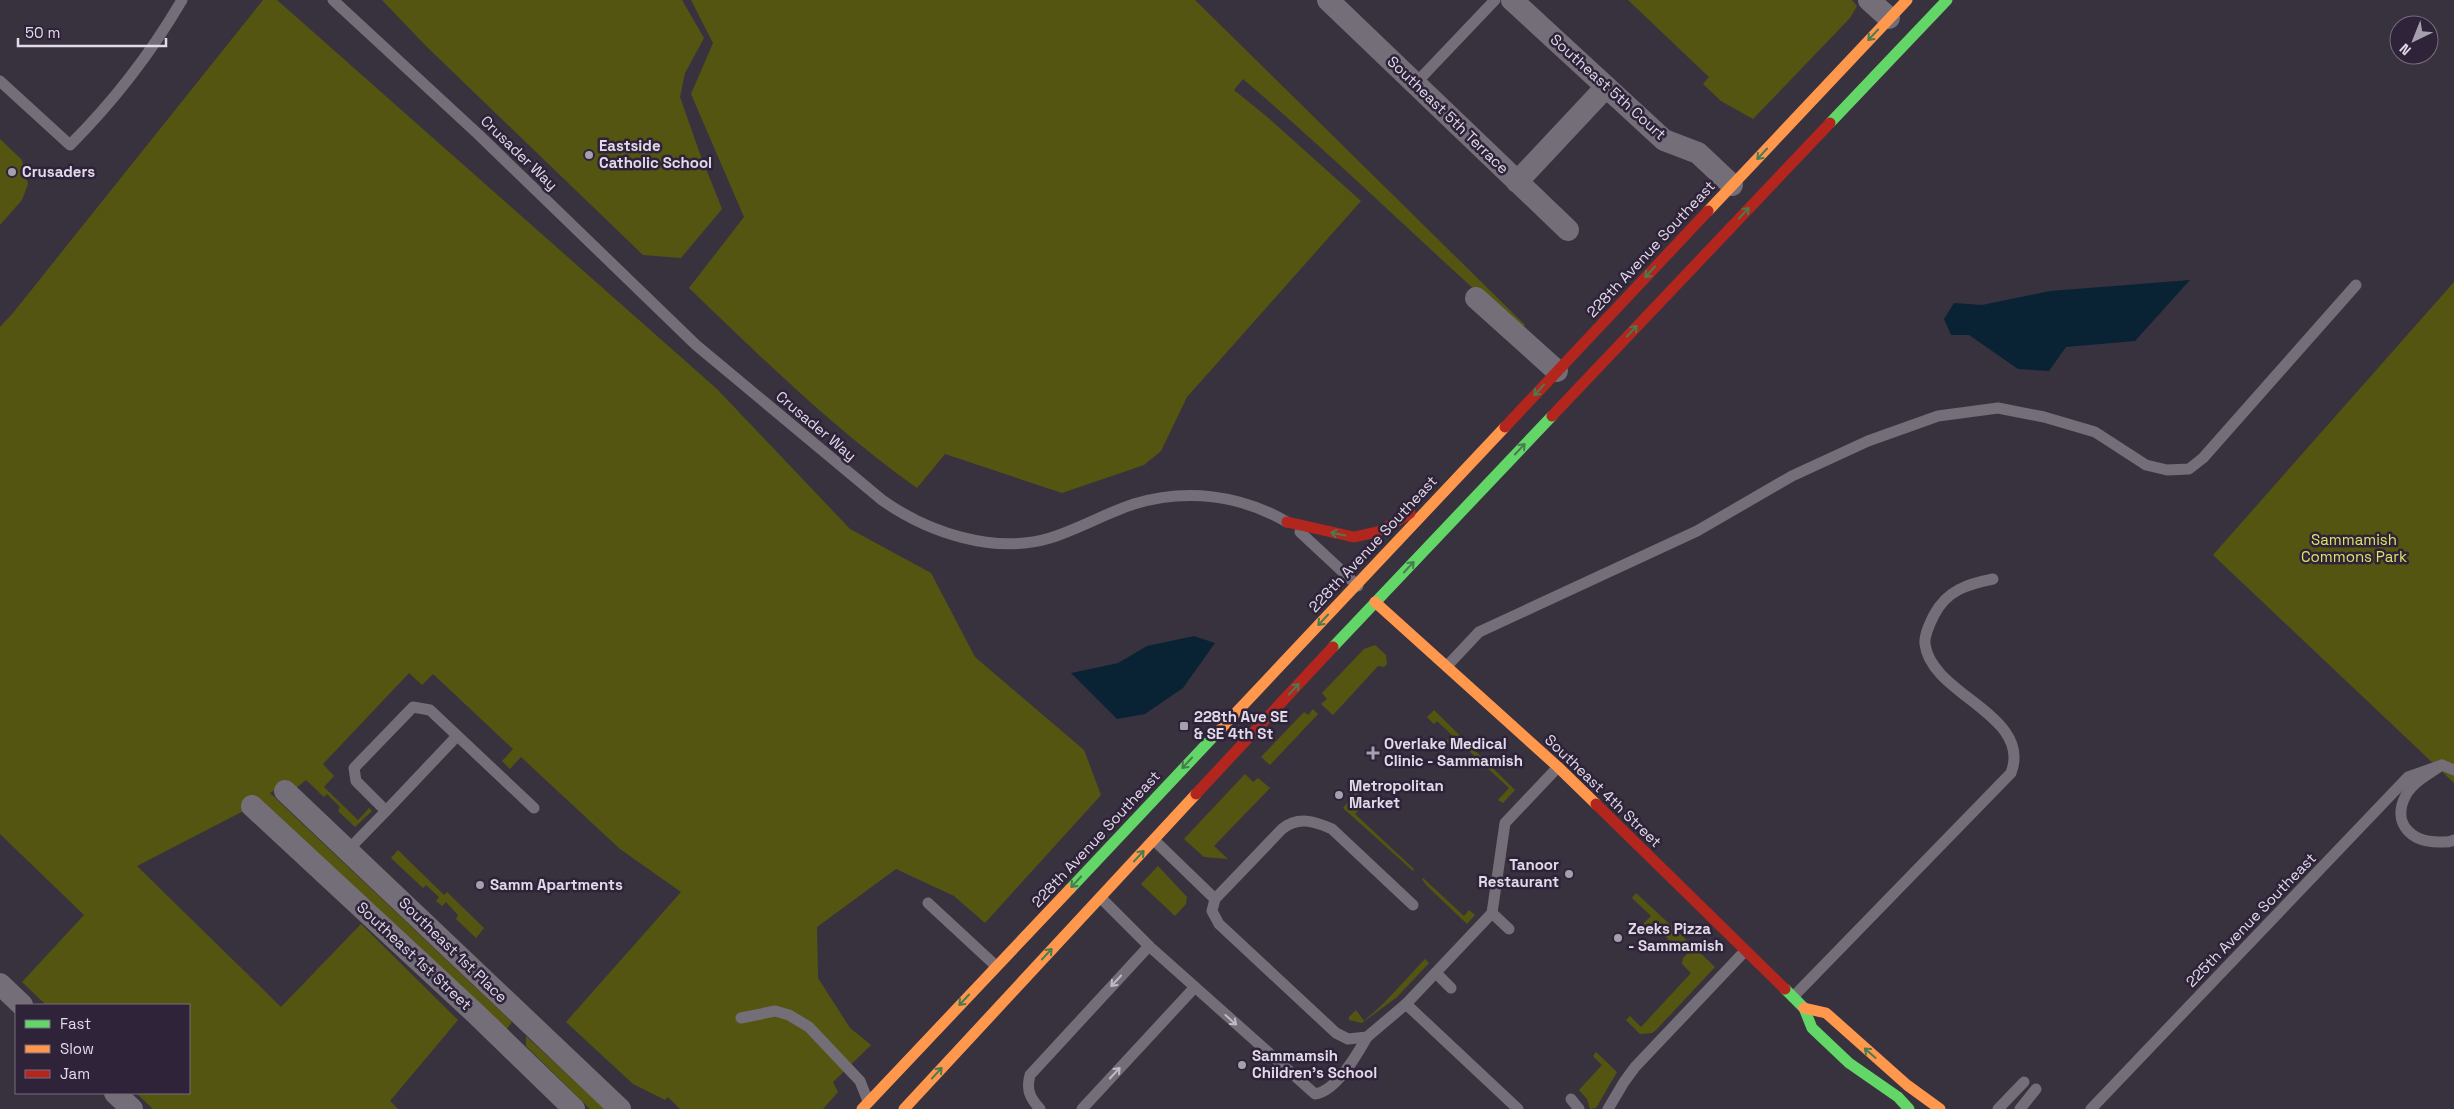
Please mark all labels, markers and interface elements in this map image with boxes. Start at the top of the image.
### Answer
scale bar [18,15,165,47]
north arrow [2389,15,2439,65]
text: 50 m [25,23,60,42]
one-way arrow [1867,29,1879,42]
street label: Southeast 5th Court [1547,30,1670,144]
text: N [2396,40,2415,59]
street label: Southeast 5th Terrace [1384,52,1513,178]
street label: Crusader Way [477,111,562,194]
place label: Eastside Catholic School [599,136,712,172]
one-way arrow [1756,147,1768,160]
marker: Eastside Catholic School [583,149,595,161]
place label: Crusaders [22,162,95,181]
marker: Crusaders [6,166,18,178]
street label: 228th Avenue Southeast [1582,176,1719,321]
one-way arrow [1738,207,1750,219]
one-way arrow [1644,266,1656,278]
one-way arrow [1626,325,1638,337]
one-way arrow [1533,384,1545,396]
street label: Crusader Way [772,386,860,465]
one-way arrow [1514,443,1527,455]
street label: 228th Avenue Southeast [1304,471,1441,616]
one-way arrow [1331,529,1347,539]
park label: Sammamish Commons Park [2301,530,2407,566]
one-way arrow [1403,561,1415,573]
one-way arrow [1317,613,1329,626]
one-way arrow [1288,683,1300,696]
place label: 228th Ave SE & SE 4th St [1194,707,1288,743]
marker: 228th Ave SE & SE 4th St [1178,720,1190,732]
street label: Southeast 4th Street [1541,730,1666,851]
place label: Overlake Medical Clinic - Sammamish [1384,734,1523,770]
marker: Overlake Medical Clinic - Sammamish [1366,746,1380,760]
one-way arrow [1181,757,1193,770]
street label: 228th Avenue Southeast [1027,766,1164,911]
place label: Metropolitan Market [1349,776,1444,812]
marker: Metropolitan Market [1333,789,1345,801]
street label: 225th Avenue Southeast [2181,848,2320,991]
one-way arrow [1133,849,1145,862]
place label: Tanoor Restaurant [1478,855,1559,891]
marker: Tanoor Restaurant [1563,868,1575,880]
place label: Samm Apartments [490,875,623,894]
one-way arrow [1070,875,1082,888]
marker: Samm Apartments [474,879,486,891]
street label: Southeast 1st Place [395,893,512,1006]
street label: Southeast 1st Street [353,897,476,1014]
place label: Zeeks Pizza - Sammamish [1628,919,1724,955]
marker: Zeeks Pizza - Sammamish [1612,932,1624,944]
one-way arrow [1041,948,1053,961]
one-way arrow [1110,975,1122,988]
one-way arrow [958,994,970,1006]
legend [15,1004,190,1094]
text: Fast [60,1014,91,1033]
one-way arrow [1225,1014,1238,1025]
text: Slow [60,1039,94,1058]
place label: Sammamsih Children's School [1252,1046,1377,1082]
one-way arrow [1864,1047,1877,1058]
marker: Sammamsih Children's School [1236,1059,1248,1071]
text: Jam [60,1064,90,1083]
one-way arrow [931,1067,943,1080]
one-way arrow [1109,1067,1121,1080]

